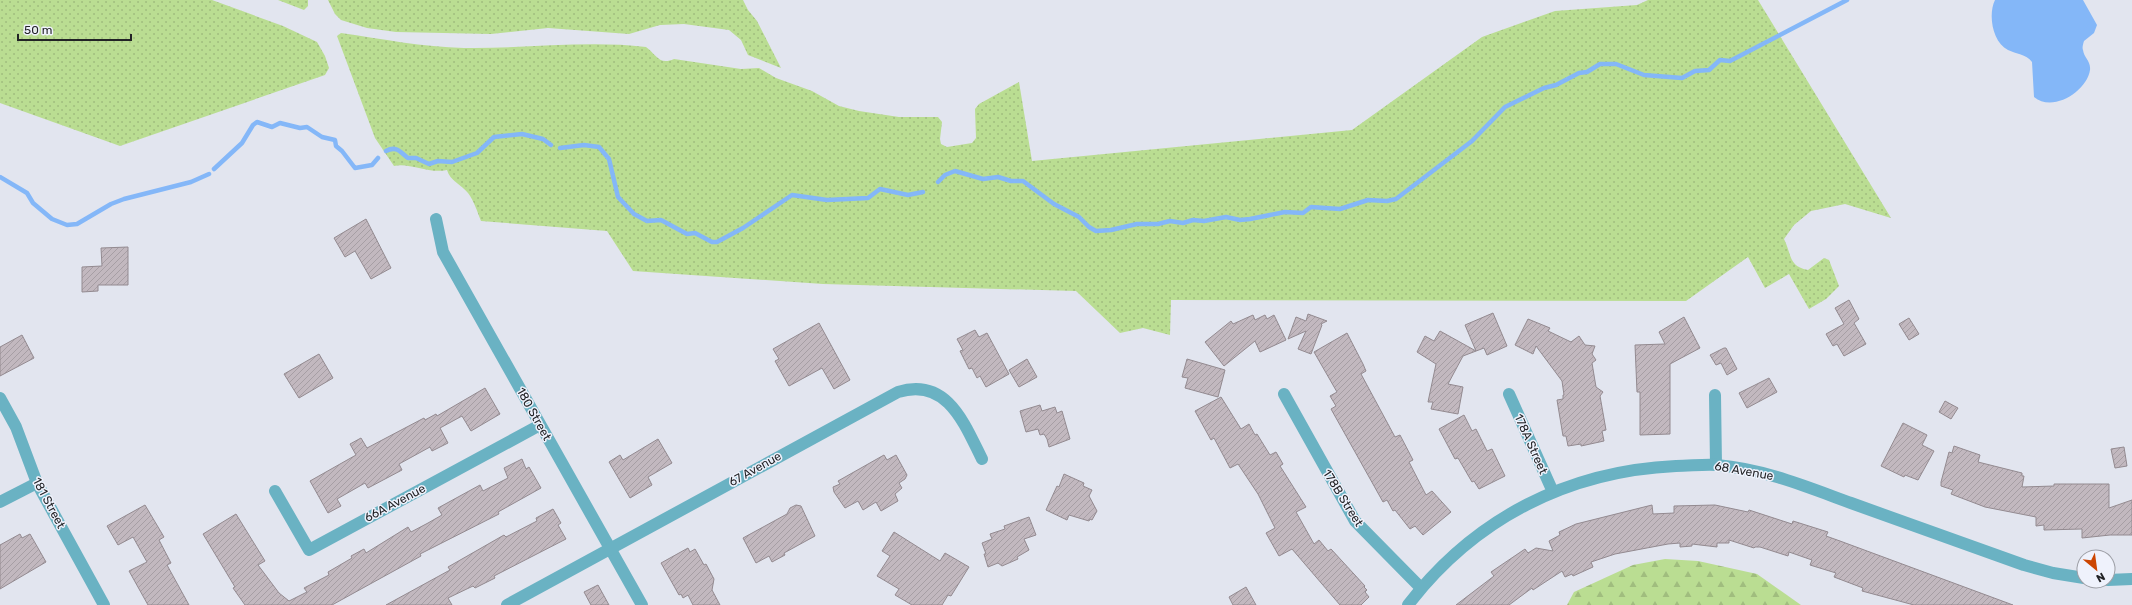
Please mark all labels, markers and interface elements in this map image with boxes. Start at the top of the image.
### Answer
scale bar [18,16,131,42]
text: 50 m [24,23,52,37]
street label: 180 Street [514,385,554,443]
street label: 178A Street [1512,412,1551,476]
street label: 67 Avenue [726,449,784,489]
street label: 68 Avenue [1713,459,1775,483]
street label: 178B Street [1320,467,1366,529]
street label: 181 Street [30,475,68,531]
street label: 66A Avenue [362,481,428,525]
north arrow [2076,549,2116,589]
text: N [2094,570,2107,585]

